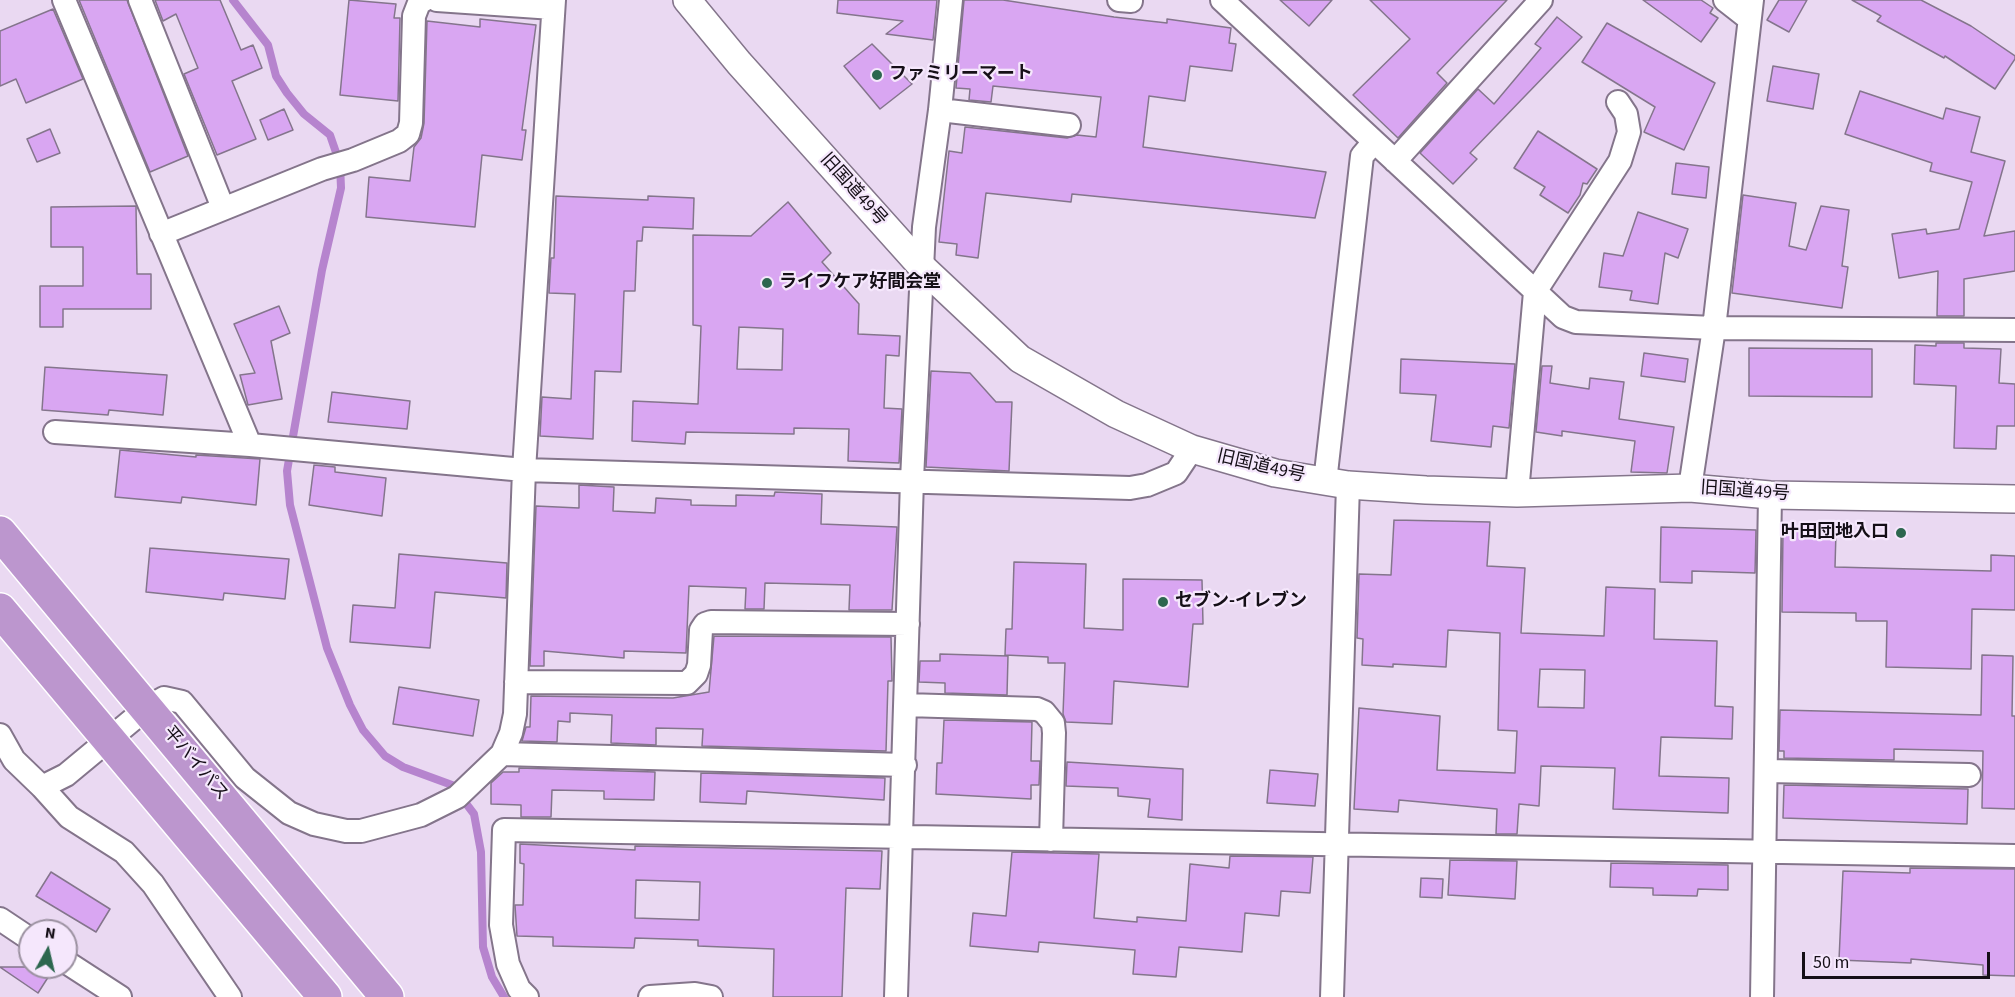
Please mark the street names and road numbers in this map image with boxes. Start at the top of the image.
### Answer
street label: 旧国道49号 [815,149,891,231]
street label: 旧国道49号 [1215,446,1307,488]
street label: 旧国道49号 [1699,478,1791,506]
street label: 平バイパス [158,723,232,805]

